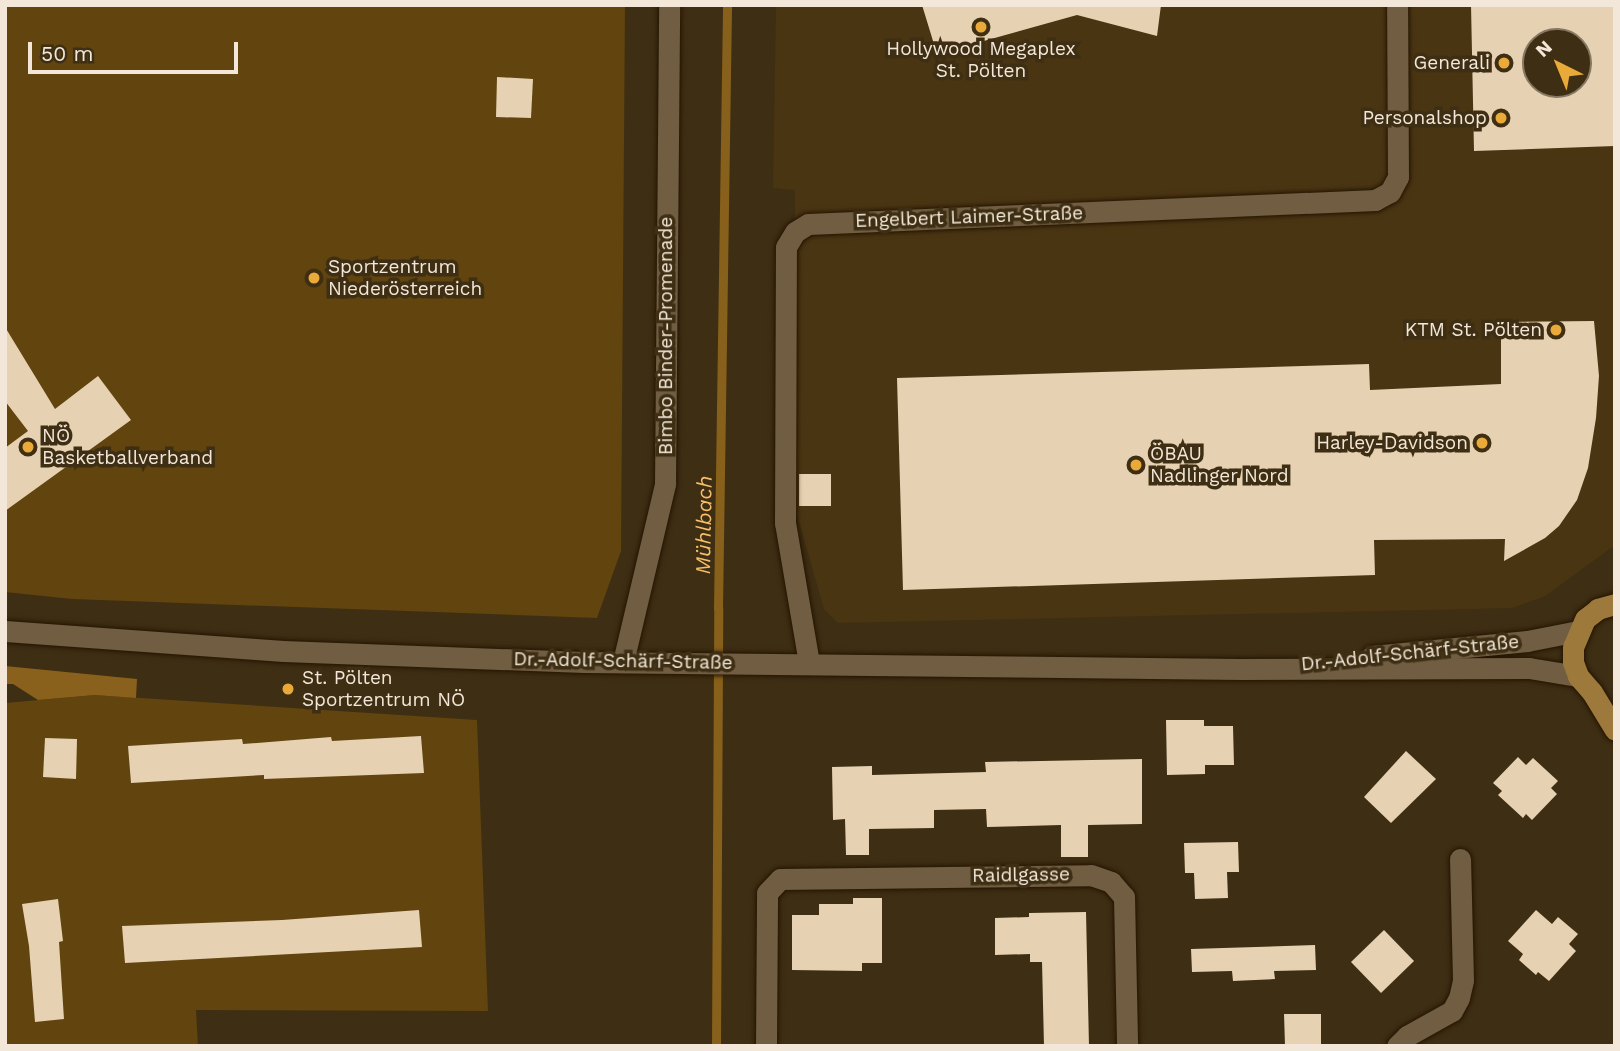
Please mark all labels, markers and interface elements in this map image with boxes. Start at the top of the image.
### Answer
marker: Hollywood Megaplex St. Pölten [973,19,989,35]
scale bar [32,28,242,72]
north arrow [1522,28,1592,98]
text: N [1531,36,1557,62]
place label: Hollywood Megaplex St. Pölten [886,38,1076,82]
text: 50 m [41,41,93,66]
place label: Generali [1413,52,1490,74]
marker: Generali [1496,55,1512,71]
place label: Personalshop [1362,107,1487,129]
marker: Personalshop [1493,110,1509,126]
street label: Engelbert Laimer-Straße [855,202,1083,232]
street label: Bimbo Binder-Promenade [655,217,677,455]
place label: Sportzentrum Niederösterreich [328,256,482,300]
marker: Sportzentrum Niederösterreich [306,270,322,286]
place label: KTM St. Pölten [1405,319,1542,341]
marker: KTM St. Pölten [1548,322,1564,338]
place label: NÖ Basketballverband [42,425,213,469]
place label: Harley-Davidson [1316,432,1468,454]
marker: Harley-Davidson [1474,435,1490,451]
marker: NÖ Basketballverband [20,439,36,455]
place label: ÖBAU Nadlinger Nord [1150,443,1289,487]
marker: ÖBAU Nadlinger Nord [1128,457,1144,473]
water label: Mühlbach [691,475,717,575]
street label: Dr.-Adolf-Schärf-Straße [1300,630,1520,676]
street label: Dr.-Adolf-Schärf-Straße [513,648,733,674]
place label: St. Pölten Sportzentrum NÖ [302,667,465,711]
marker: St. Pölten Sportzentrum NÖ [280,681,296,697]
street label: Raidlgasse [972,863,1070,887]

